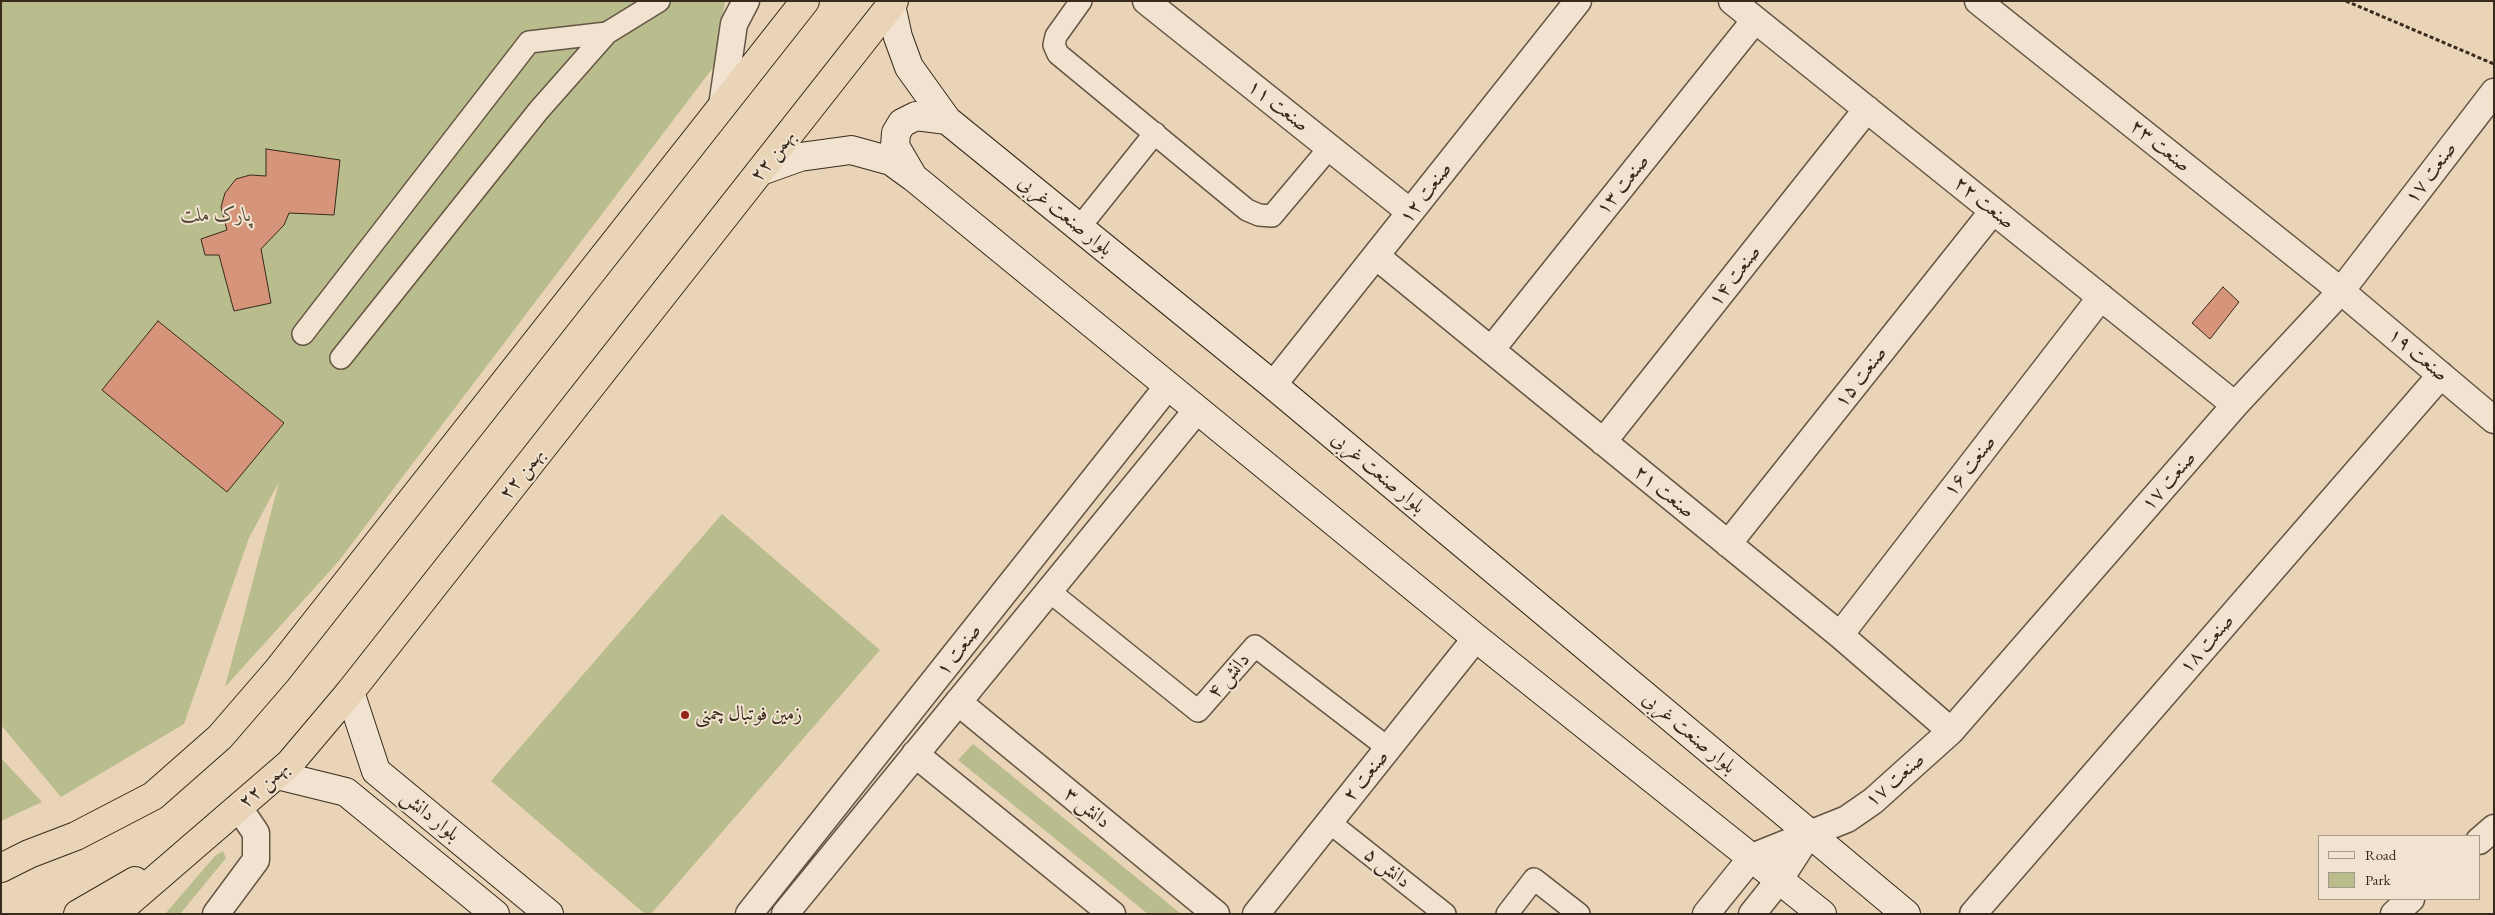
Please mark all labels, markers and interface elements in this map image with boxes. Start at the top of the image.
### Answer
street label: صنعت ۱۱ [1243,75,1313,137]
street label: صنعت ۲۳ [2125,114,2195,178]
street label: ۲۲ بهمن [745,125,801,187]
street label: صنعت ۱۷ [2400,137,2462,209]
street label: صنعت ۱۳ [1591,150,1655,220]
street label: صنعت ۱۲ [1395,158,1457,228]
street label: بلوار صنعت غربی [1013,171,1117,261]
street label: صنعت ۲۲ [1949,171,2019,235]
park label: پارک ملت [181,204,251,228]
street label: صنعت ۱۴ [1704,241,1766,311]
street label: صنعت ۱۹ [2383,323,2453,387]
street label: صنعت ۱۵ [1830,342,1892,412]
street label: بلوار صنعت غربی [1326,427,1430,519]
street label: صنعت ۱۶ [1939,431,2001,501]
street label: ۲۲ بهمن [494,443,550,505]
street label: صنعت ۱۷ [2137,446,2201,516]
street label: صنعت ۲۱ [1629,460,1699,524]
street label: صنعت ۱۸ [2175,609,2239,679]
street label: صنعت ۱ [931,619,987,681]
street label: دانش ۴ [1203,648,1255,704]
street label: بلوار صنعت غربی [1637,687,1741,779]
place label: زمین فوتبال چمنی [695,703,802,727]
marker: زمین فوتبال چمنی [679,709,691,721]
street label: صنعت ۲ [1338,745,1394,807]
street label: صنعت ۱۷ [1860,748,1930,812]
street label: ۲۲ بهمن [234,756,294,814]
street label: دانش ۳ [1059,782,1115,834]
street label: بلوار دانش [396,785,464,847]
legend [2318,835,2480,900]
street label: دانش ۵ [1359,842,1415,894]
text: Road [2365,845,2396,864]
text: Park [2365,870,2391,889]

